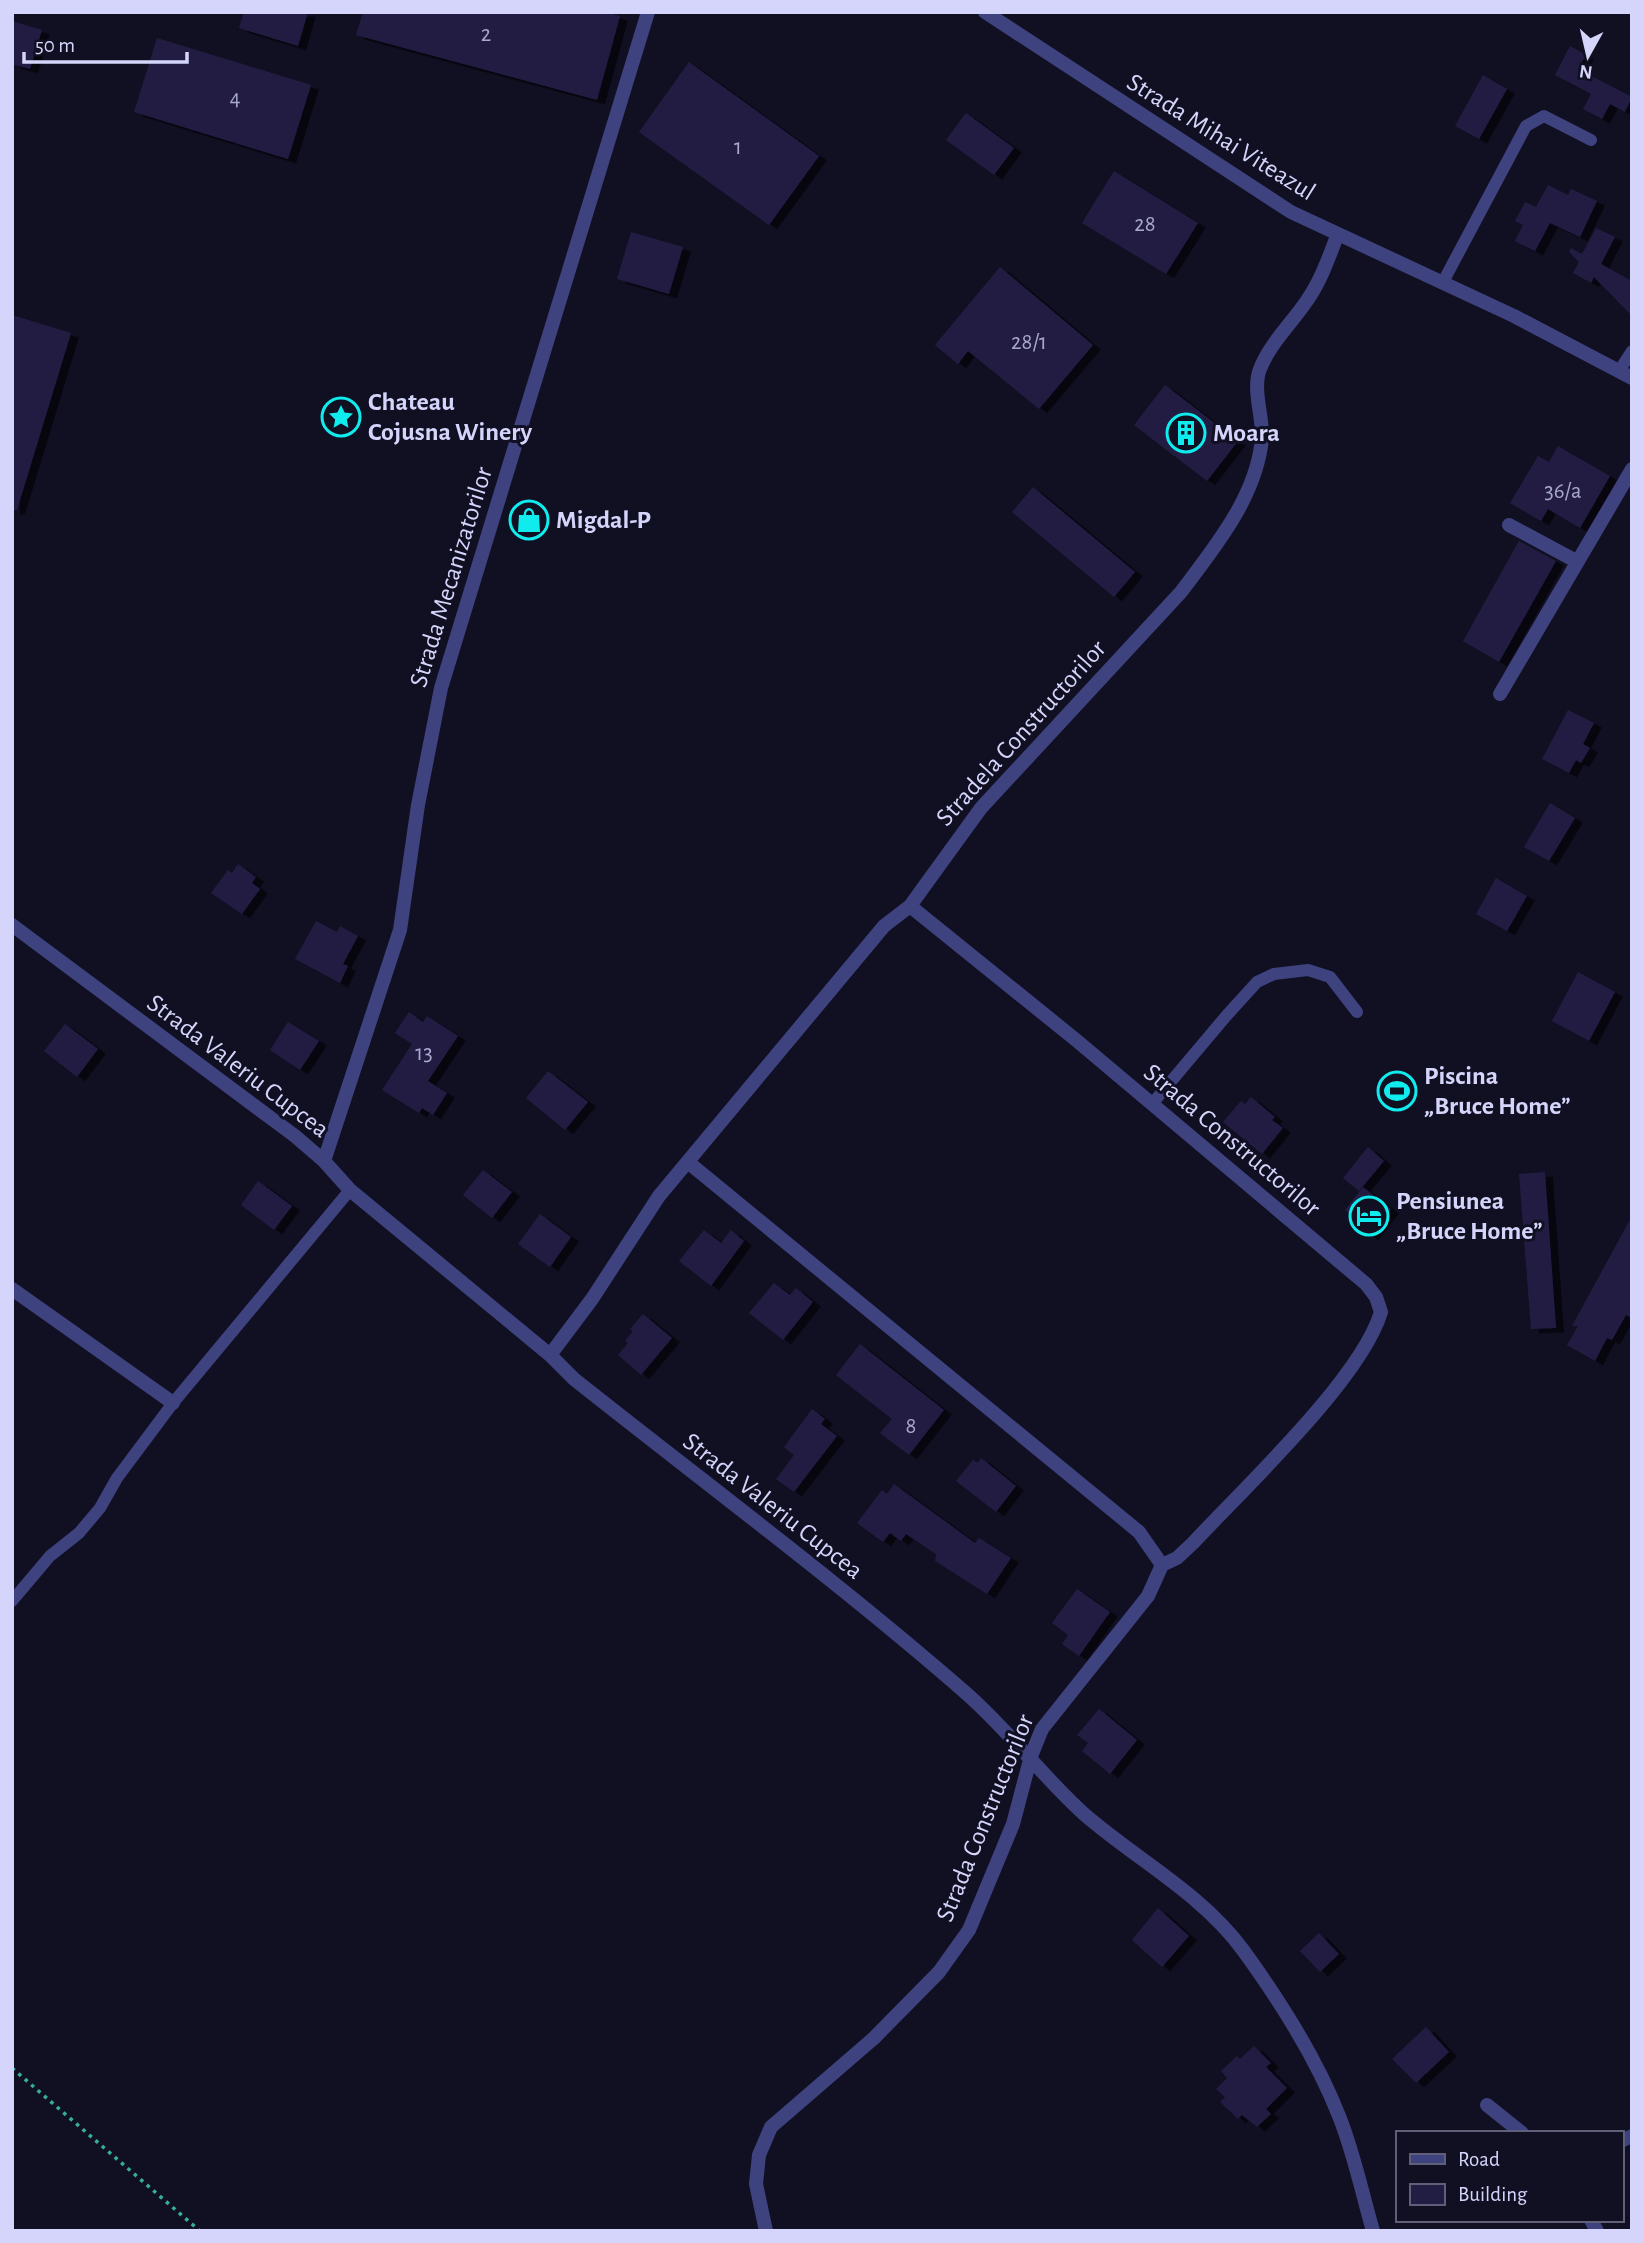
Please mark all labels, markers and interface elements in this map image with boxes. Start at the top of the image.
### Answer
scale bar [24,21,187,65]
north arrow [1553,21,1623,91]
house number: 2 [481,23,491,46]
text: 50 m [35,35,75,56]
text: N [1578,61,1594,82]
street label: Strada Mihai Viteazul [1122,69,1320,205]
house number: 4 [229,87,241,110]
house number: 1 [734,136,742,159]
house number: 28 [1134,213,1156,236]
house number: 28/1 [1011,331,1047,354]
place label: Chateau Cojusna Winery [368,389,533,445]
place icon: Chateau Cojusna Winery [320,396,362,438]
building icon: Moara [1165,412,1207,454]
place label: Moara [1213,420,1280,446]
street label: Strada Mecanizatorilor [405,463,497,690]
house number: 36/a [1544,480,1582,503]
shop icon: Migdal-P [508,499,550,541]
place label: Migdal-P [556,507,651,533]
street label: Stradela Constructorilor [931,635,1111,831]
street label: Strada Valeriu Cupcea [142,989,334,1143]
house number: 13 [415,1042,433,1065]
street label: Strada Constructorilor [1139,1059,1326,1221]
place label: Piscina „Bruce Home” [1424,1063,1571,1119]
sports icon: Piscina „Bruce Home” [1376,1070,1418,1112]
place label: Pensiunea „Bruce Home” [1396,1188,1543,1244]
hotel icon: Pensiunea „Bruce Home” [1348,1195,1390,1237]
house number: 8 [906,1415,916,1438]
street label: Strada Valeriu Cupcea [678,1428,868,1584]
street label: Strada Constructorilor [931,1710,1039,1926]
legend [1396,2131,1623,2222]
text: Road [1458,2149,1500,2170]
text: Building [1458,2184,1528,2205]

